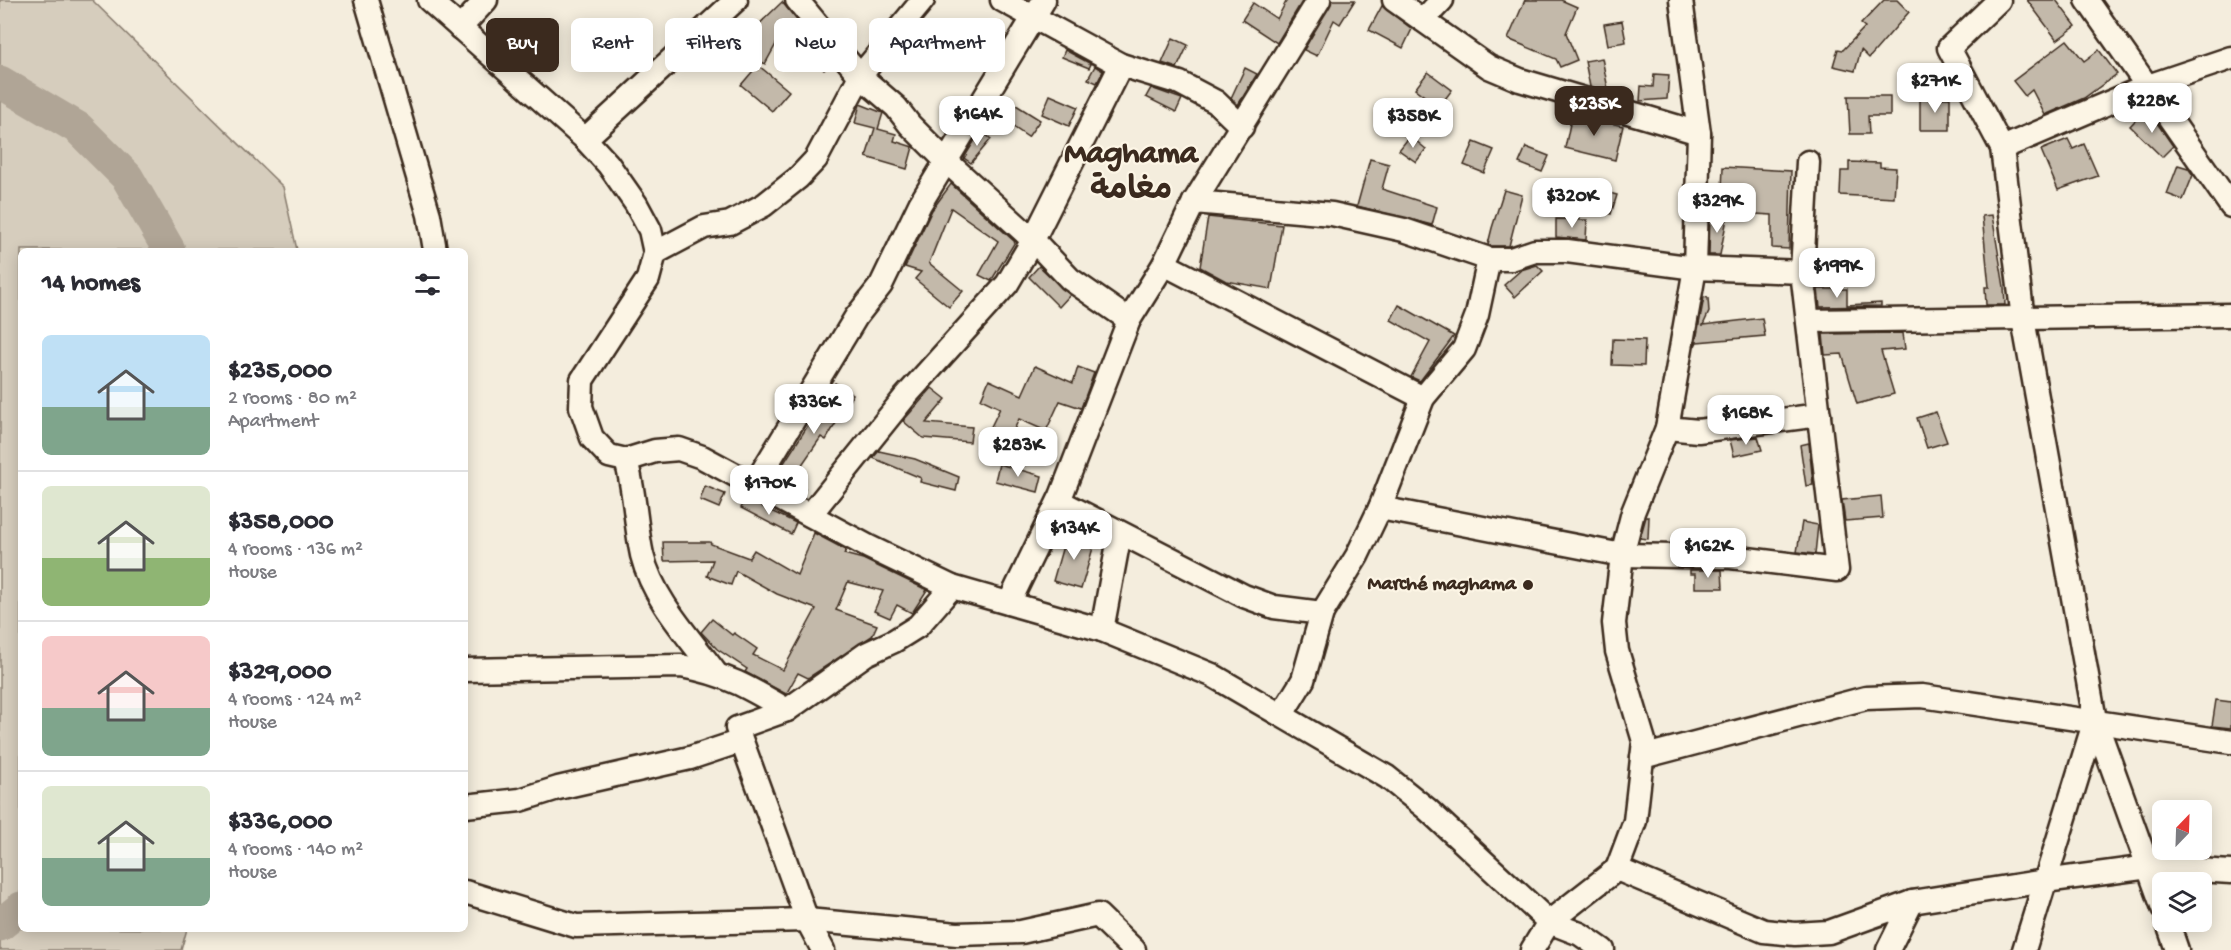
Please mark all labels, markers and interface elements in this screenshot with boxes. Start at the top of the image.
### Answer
chip: Buy [486,18,559,72]
chip: Rent [571,18,653,72]
chip: Filters [665,18,762,72]
chip: New [774,18,857,72]
chip: Apartment [869,18,1005,72]
pin: $271K [1893,63,1977,114]
text: $271K [1911,71,1959,94]
pin: $228K [2110,83,2194,134]
pin: $235K [1552,86,1636,137]
text: $228K [2127,91,2177,114]
text: $235K [1569,94,1619,117]
pin: $164K [935,96,1019,147]
pin: $358K [1371,98,1455,149]
text: $164K [953,104,1001,127]
text: $358K [1387,106,1439,129]
district label: Maghama مغامة [1064,136,1200,211]
pin: $320K [1530,178,1614,229]
pin: $329K [1675,183,1759,234]
text: $320K [1546,186,1598,209]
text: $329K [1692,191,1742,214]
pin: $199K [1795,248,1879,299]
text: $199K [1813,256,1861,279]
icon: filters [411,268,444,301]
text: 14 homes [42,269,140,300]
text: $235,000 [228,357,332,388]
icon: home [90,359,162,431]
pin: $336K [772,384,856,435]
text: 2 rooms · 80 m² [228,388,357,411]
text: $336K [789,392,839,415]
pin: $168K [1704,395,1788,446]
text: $168K [1721,403,1771,426]
text: Apartment [228,411,318,434]
pin: $283K [976,427,1060,478]
text: $283K [992,435,1044,458]
pin: $170K [727,465,811,516]
text: $170K [744,473,794,496]
text: $358,000 [228,508,334,539]
icon: home [90,510,162,582]
pin: $134K [1032,510,1116,561]
text: $134K [1050,518,1098,541]
pin: $162K [1666,528,1750,579]
text: $162K [1684,536,1732,559]
text: 4 rooms · 136 m² [228,539,363,562]
text: House [228,562,277,585]
place label: Marché maghama [1368,574,1517,597]
marker: Marché maghama [1521,578,1535,592]
text: $329,000 [228,658,331,689]
icon: home [90,660,162,732]
text: 4 rooms · 124 m² [228,689,362,712]
text: House [228,712,277,735]
north arrow [2152,800,2212,860]
map controls [2152,800,2212,932]
text: $336,000 [228,808,332,839]
icon: home [90,810,162,882]
text: 4 rooms · 140 m² [228,839,363,862]
text: House [228,862,277,885]
button: layers [2152,872,2212,932]

